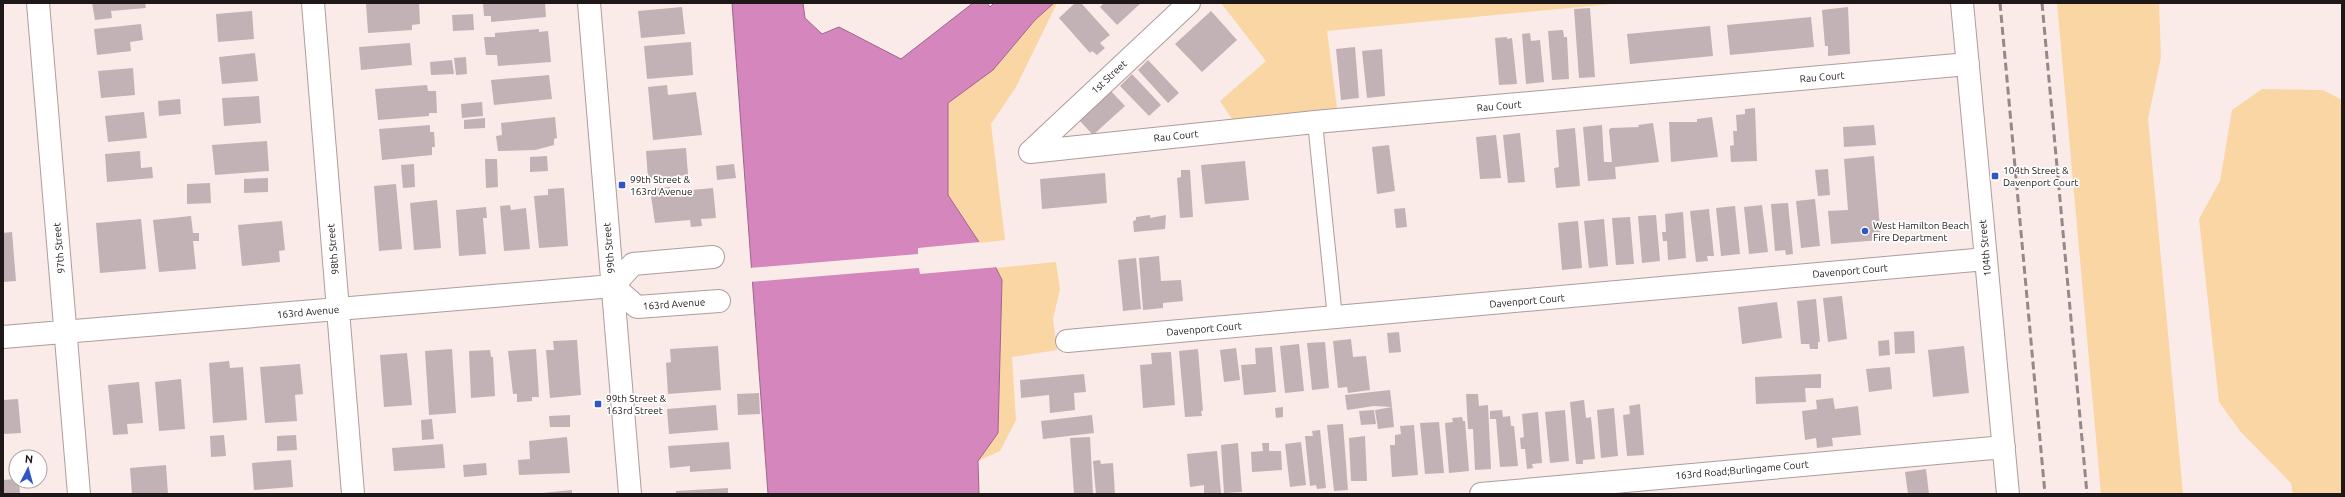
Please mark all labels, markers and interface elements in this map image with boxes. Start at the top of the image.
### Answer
street label: 1st Street [1089,58,1129,96]
street label: Rau Court [1799,70,1845,84]
street label: Rau Court [1476,99,1522,113]
street label: Rau Court [1153,128,1199,144]
place label: 104th Street & Davenport Court [2003,165,2078,188]
marker: 104th Street & Davenport Court [1990,171,2000,181]
place label: 99th Street & 163rd Avenue [630,174,693,197]
marker: 99th Street & 163rd Avenue [617,180,627,190]
street label: 104th Street [1977,219,1993,277]
place label: West Hamilton Beach Fire Department [1873,220,1969,243]
street label: 97th Street [51,222,67,274]
street label: 99th Street [601,222,617,274]
street label: 98th Street [325,223,341,275]
marker: West Hamilton Beach Fire Department [1860,226,1870,236]
street label: Davenport Court [1812,262,1888,280]
street label: Davenport Court [1489,292,1565,310]
street label: 163rd Avenue [642,296,706,312]
street label: 163rd Avenue [276,304,340,320]
street label: Davenport Court [1166,320,1242,338]
place label: 99th Street & 163rd Street [606,393,666,416]
marker: 99th Street & 163rd Street [593,399,603,409]
north arrow [8,449,48,489]
text: N [24,453,34,465]
street label: 163rd Road;Burlingame Court [1675,459,1809,481]

